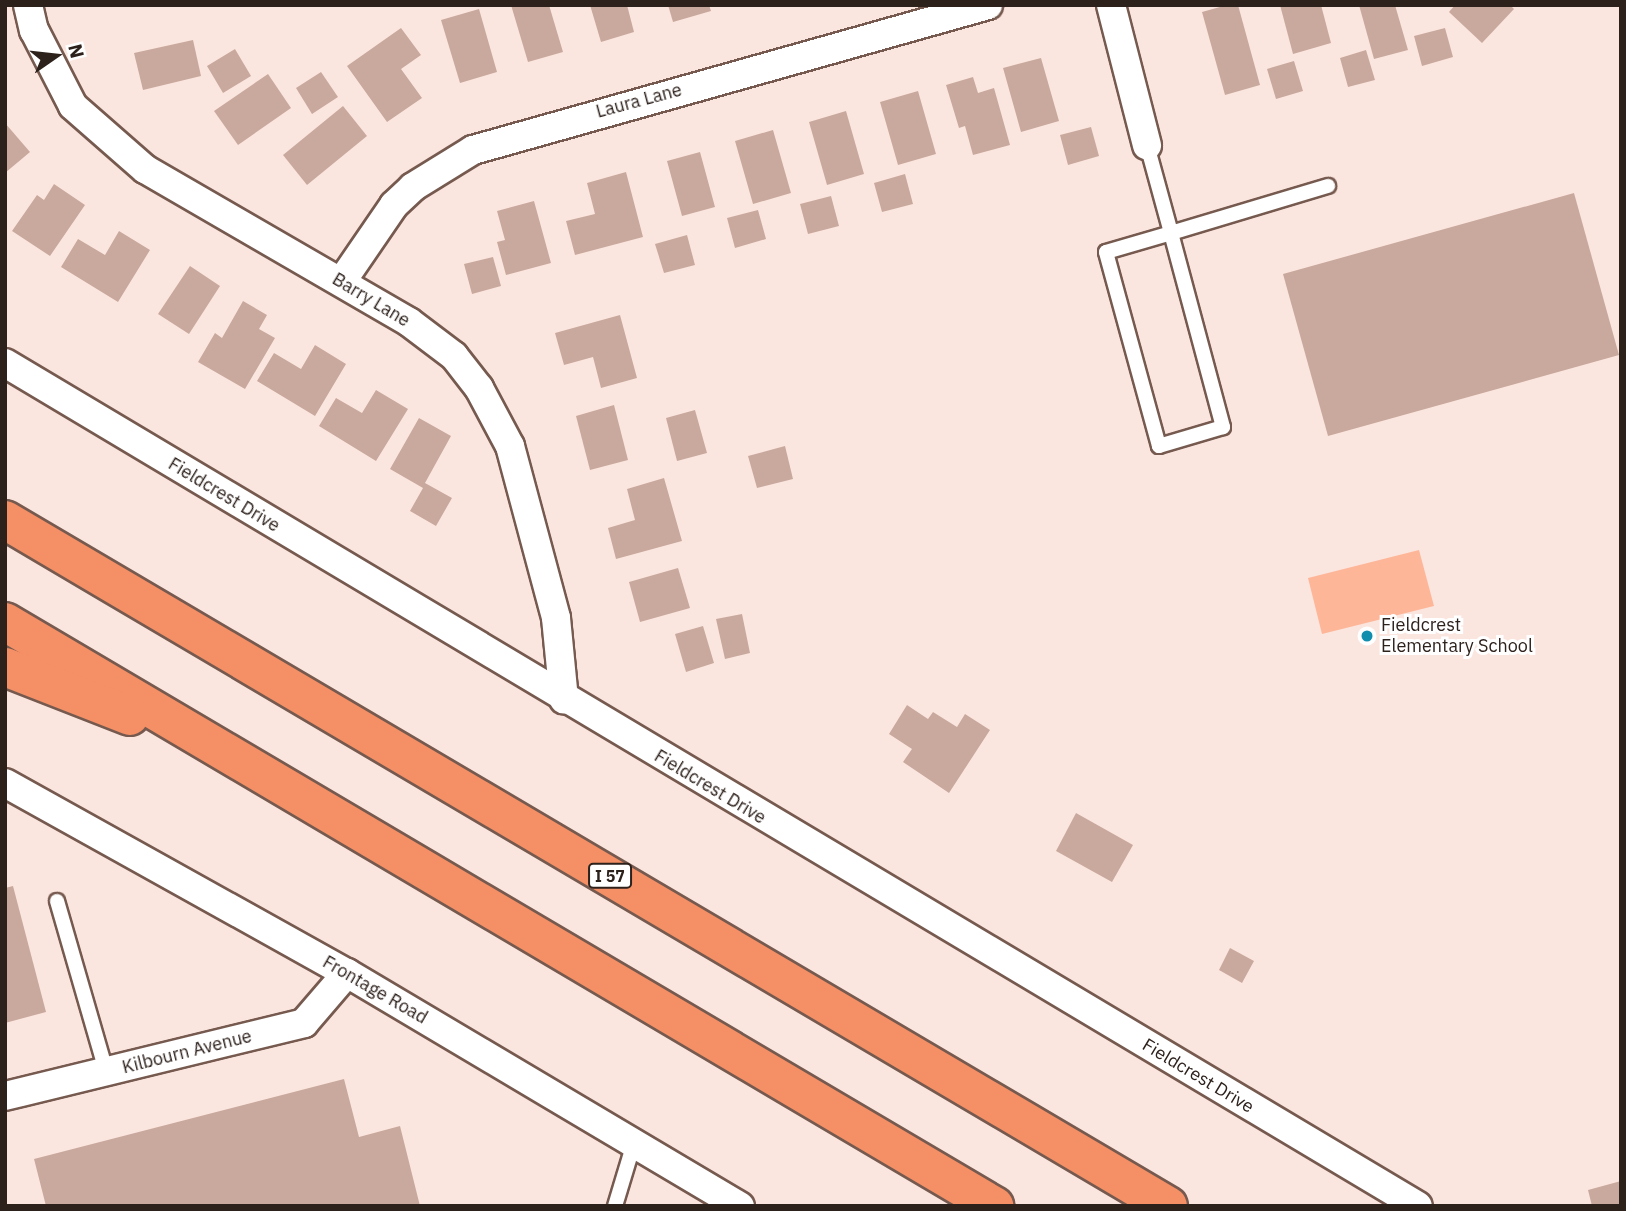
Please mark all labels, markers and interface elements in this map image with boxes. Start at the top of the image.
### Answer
north arrow [21,21,91,91]
text: N [63,41,90,60]
street label: Laura Lane [594,79,684,123]
street label: Barry Lane [328,268,414,332]
street label: Fieldcrest Drive [164,453,284,537]
place label: Fieldcrest Elementary School [1381,615,1533,658]
marker: Fieldcrest Elementary School [1359,628,1375,644]
street label: Fieldcrest Drive [650,745,770,829]
road number: I 57 [587,863,633,888]
street label: Frontage Road [319,951,431,1029]
street label: Kilbourn Avenue [120,1025,254,1079]
street label: Fieldcrest Drive [1138,1034,1258,1118]

